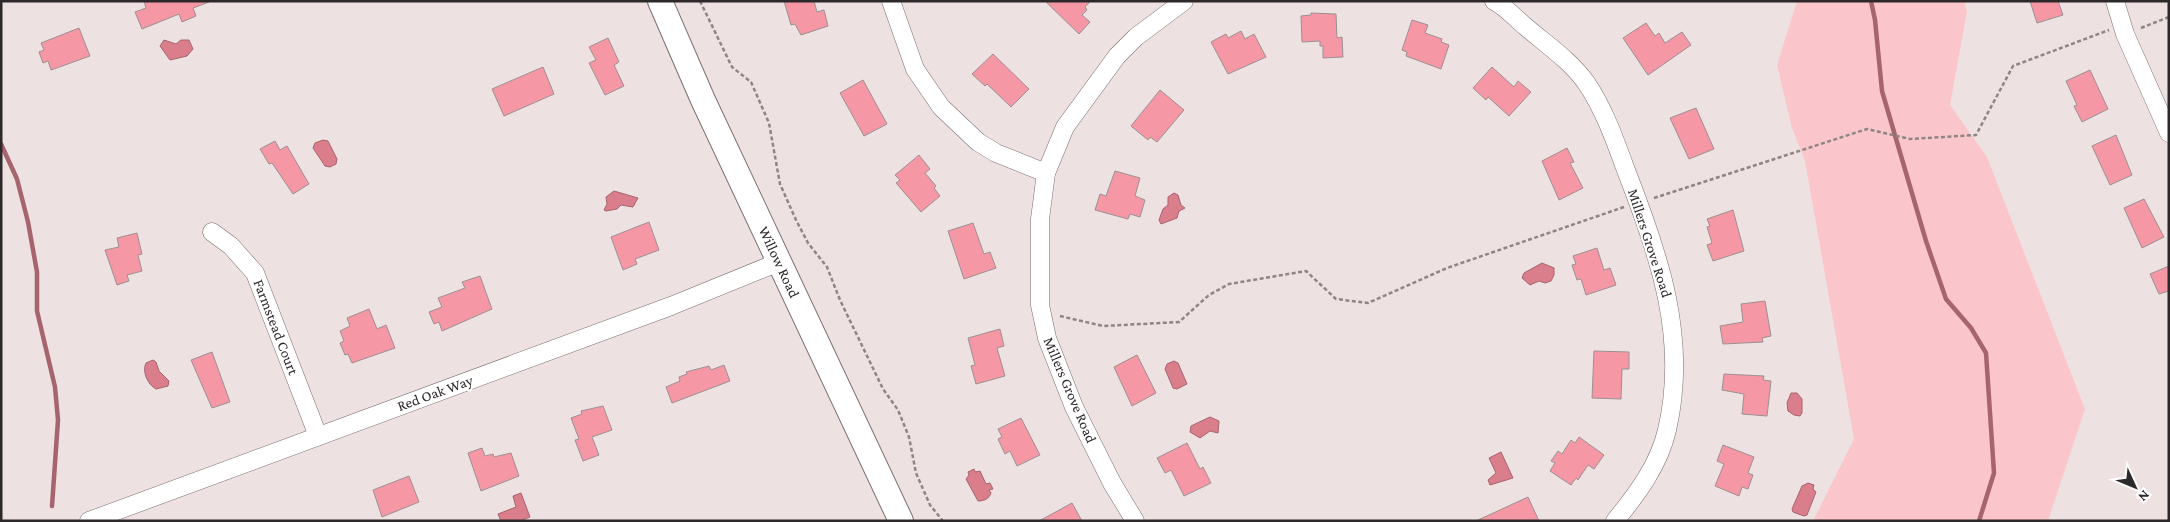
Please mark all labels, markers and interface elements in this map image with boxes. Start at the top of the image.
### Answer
street label: Millers Grove Road [1625,187,1675,299]
street label: Willow Road [755,224,803,300]
street label: Farmstead Court [250,277,302,378]
street label: Millers Grove Road [1041,335,1100,445]
street label: Red Oak Way [395,372,475,415]
north arrow [2110,462,2160,512]
text: N [2135,487,2153,505]

